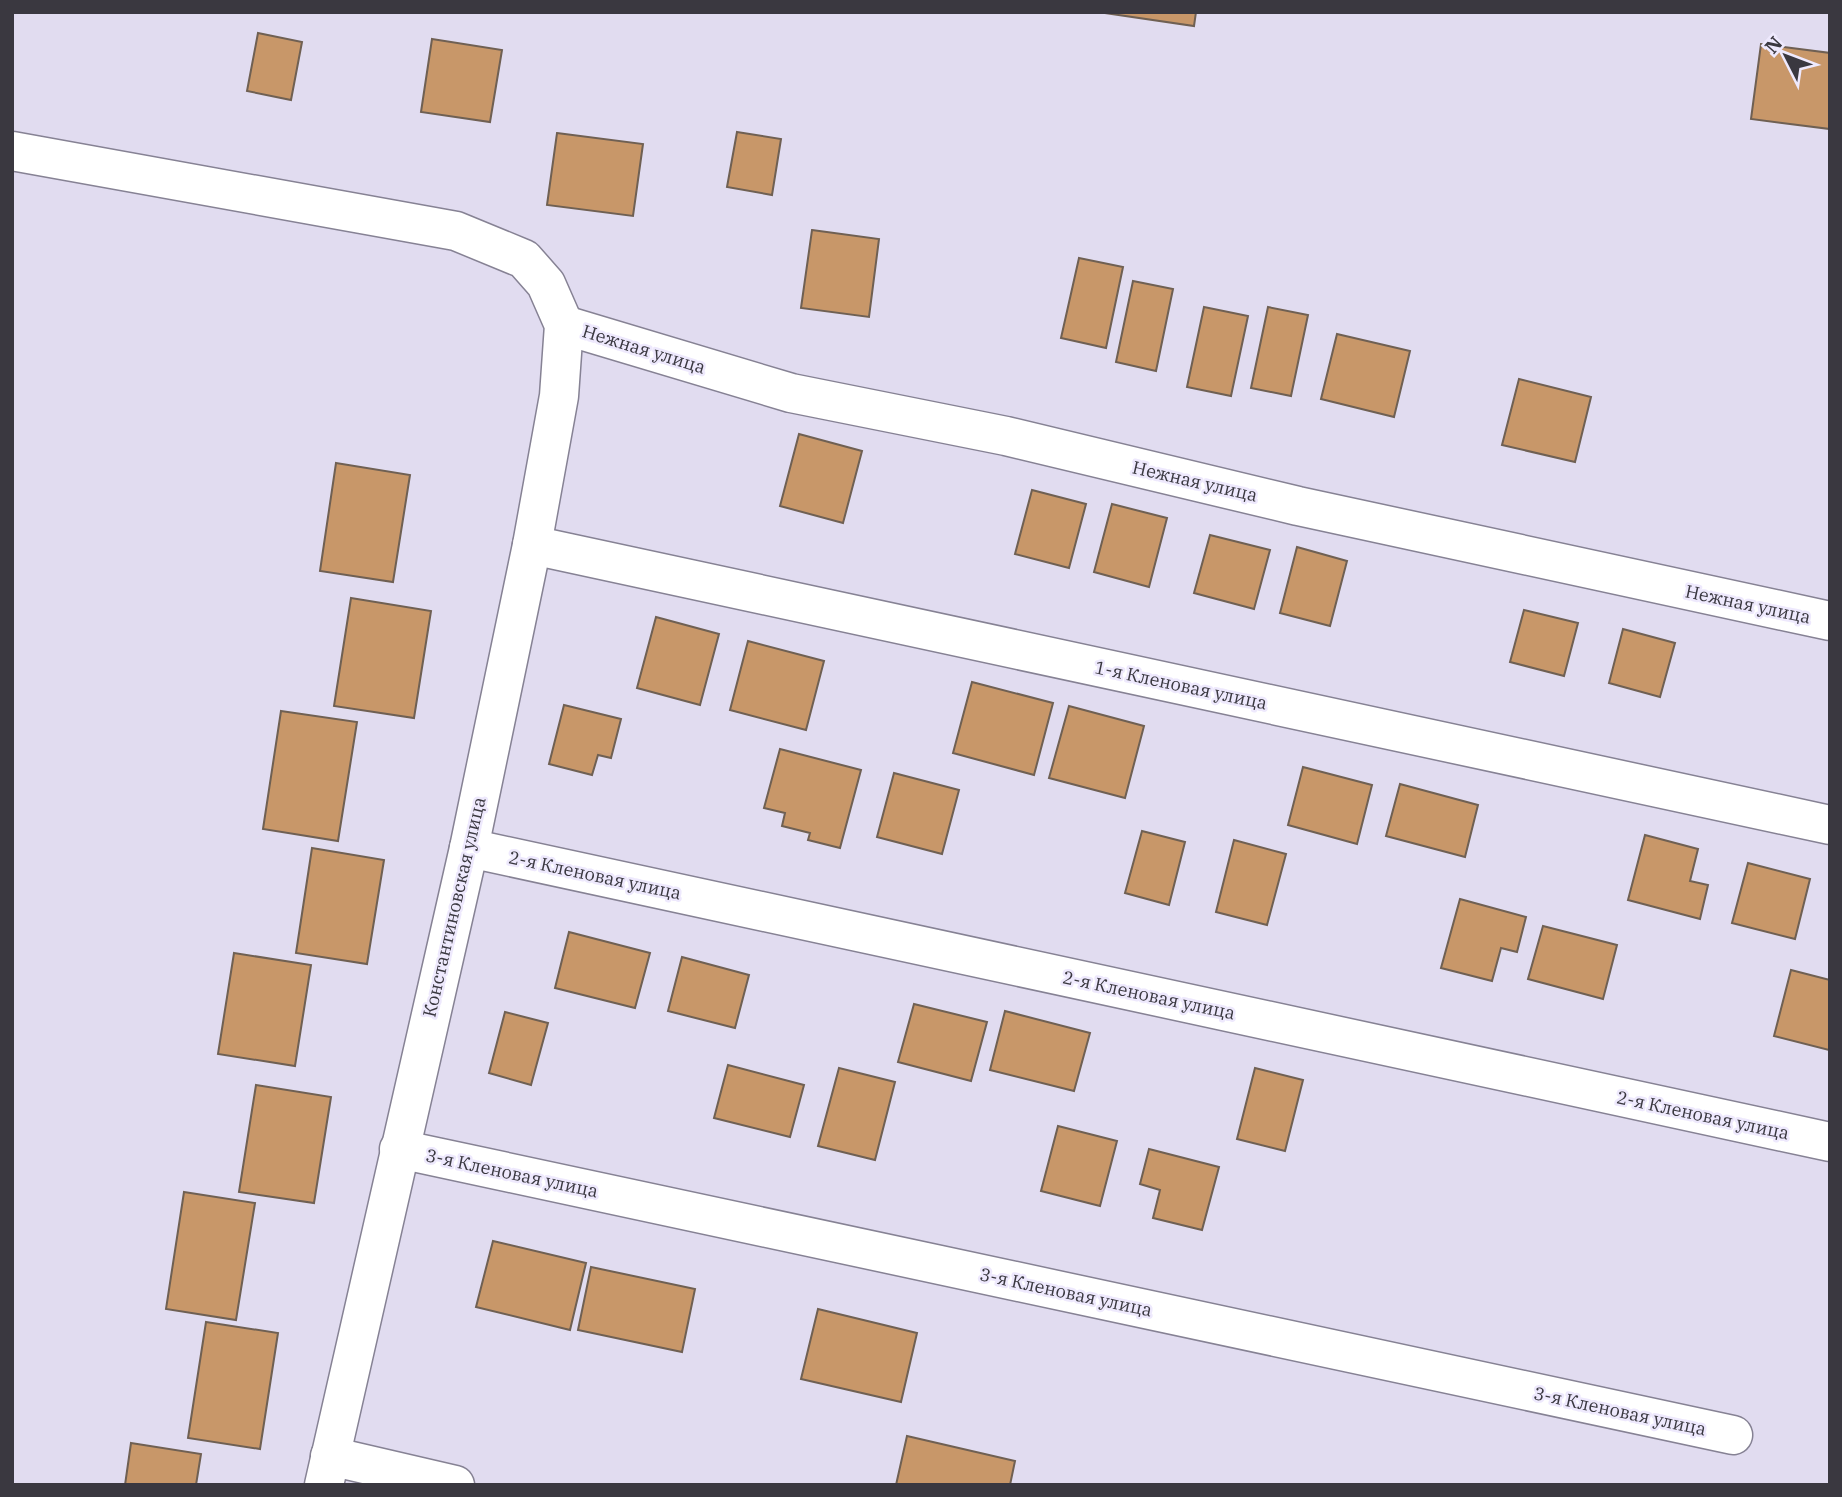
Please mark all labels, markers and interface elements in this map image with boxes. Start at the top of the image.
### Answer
north arrow [1751,21,1821,91]
text: N [1759,31,1787,58]
street label: Нежная улица [580,319,709,379]
street label: Нежная улица [1130,455,1260,507]
street label: Нежная улица [1683,579,1813,629]
street label: 1-я Кленовая улица [1093,655,1270,715]
street label: Константиновская улица [417,795,491,1019]
street label: 2-я Кленовая улица [507,845,684,905]
street label: 2-я Кленовая улица [1061,965,1238,1025]
street label: 2-я Кленовая улица [1615,1085,1792,1145]
street label: 3-я Кленовая улица [424,1143,601,1203]
street label: 3-я Кленовая улица [978,1262,1155,1322]
street label: 3-я Кленовая улица [1532,1381,1709,1441]

